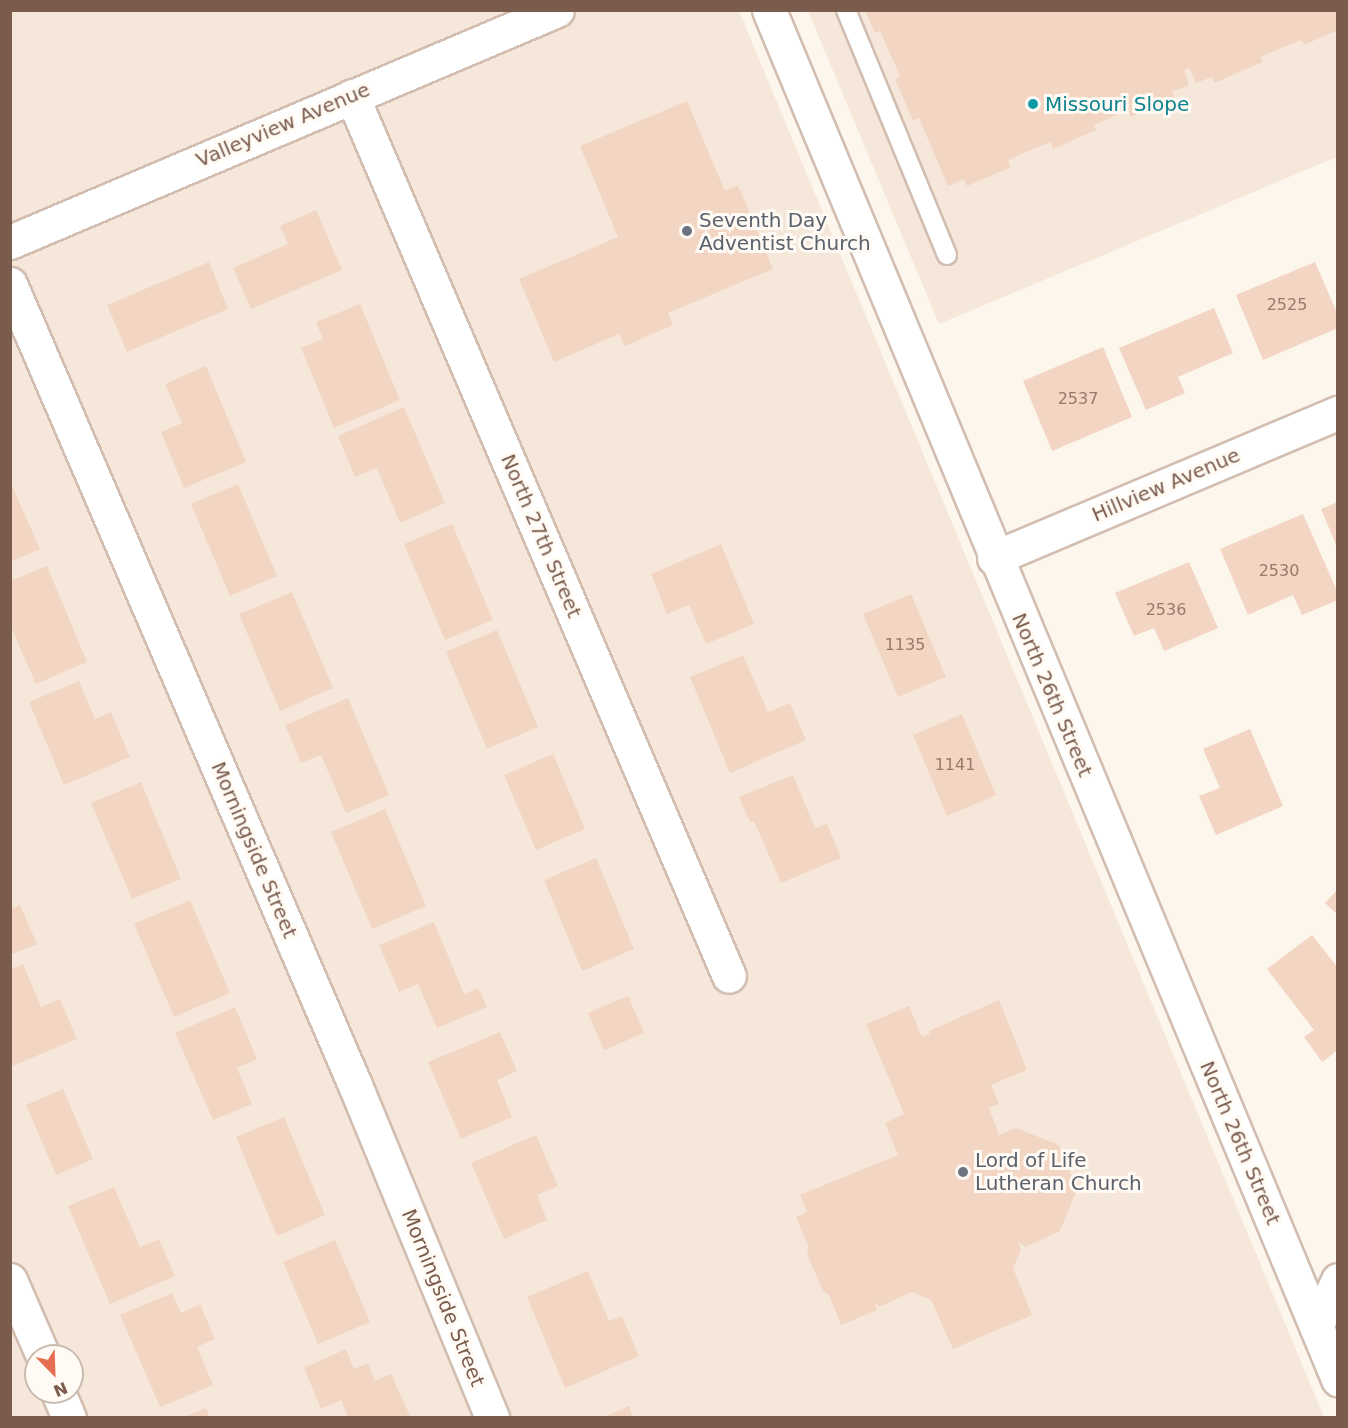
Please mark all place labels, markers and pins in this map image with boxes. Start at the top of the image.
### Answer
place label: Missouri Slope [1045,92,1189,116]
marker: Missouri Slope [1026,97,1040,111]
place label: Seventh Day Adventist Church [699,208,871,255]
marker: Seventh Day Adventist Church [680,224,694,238]
place label: Lord of Life Lutheran Church [975,1148,1142,1195]
marker: Lord of Life Lutheran Church [956,1165,970,1179]

